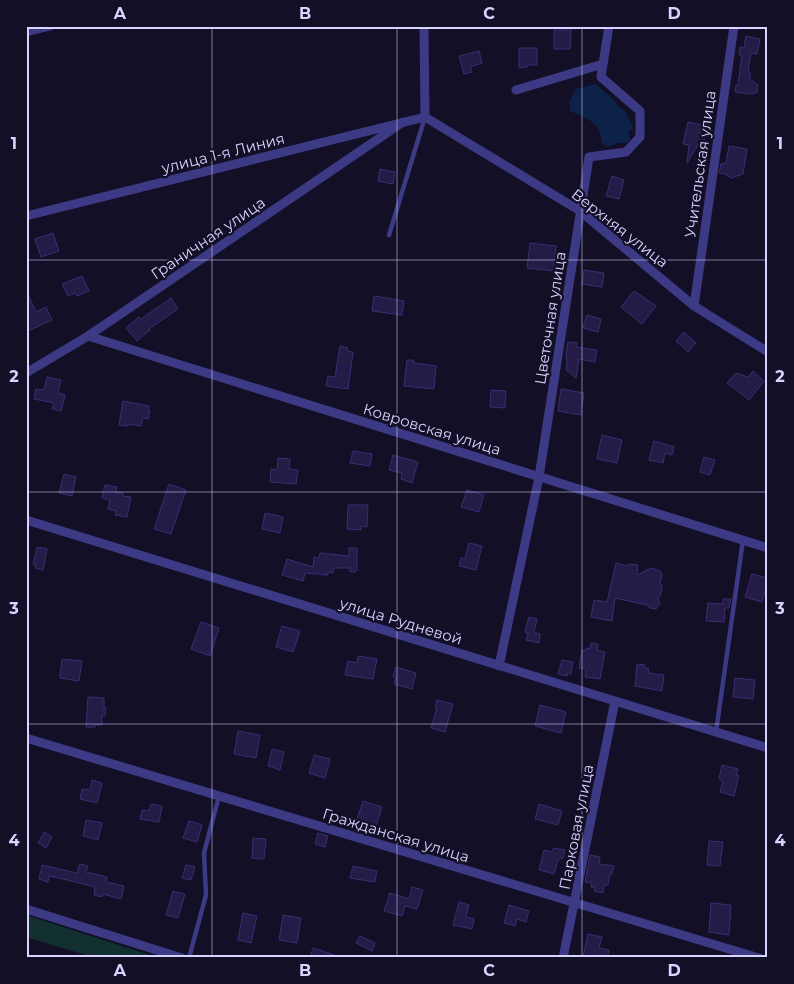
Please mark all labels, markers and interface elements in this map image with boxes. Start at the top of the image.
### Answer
text: A [113,4,127,23]
text: B [299,4,311,23]
text: C [483,4,495,23]
text: D [667,4,681,23]
street label: Учительская улица [680,89,720,239]
street label: улица 1-я Линия [158,129,287,178]
text: 1 [11,134,17,153]
text: 1 [777,134,783,153]
street label: Верхняя улица [568,184,672,272]
street label: Граничная улица [147,193,269,283]
street label: Цветочная улица [530,250,570,386]
text: 2 [9,367,19,386]
text: 2 [775,367,785,386]
street label: Ковровская улица [361,399,503,459]
street label: улица Рудневой [336,593,465,649]
text: 3 [8,599,19,618]
text: 3 [774,599,785,618]
street label: Парковая улица [555,763,597,891]
street label: Гражданская улица [320,804,472,866]
text: 4 [8,831,20,850]
text: 4 [774,831,786,850]
text: A [113,961,127,980]
text: B [299,961,311,980]
text: C [483,961,495,980]
text: D [667,961,681,980]

